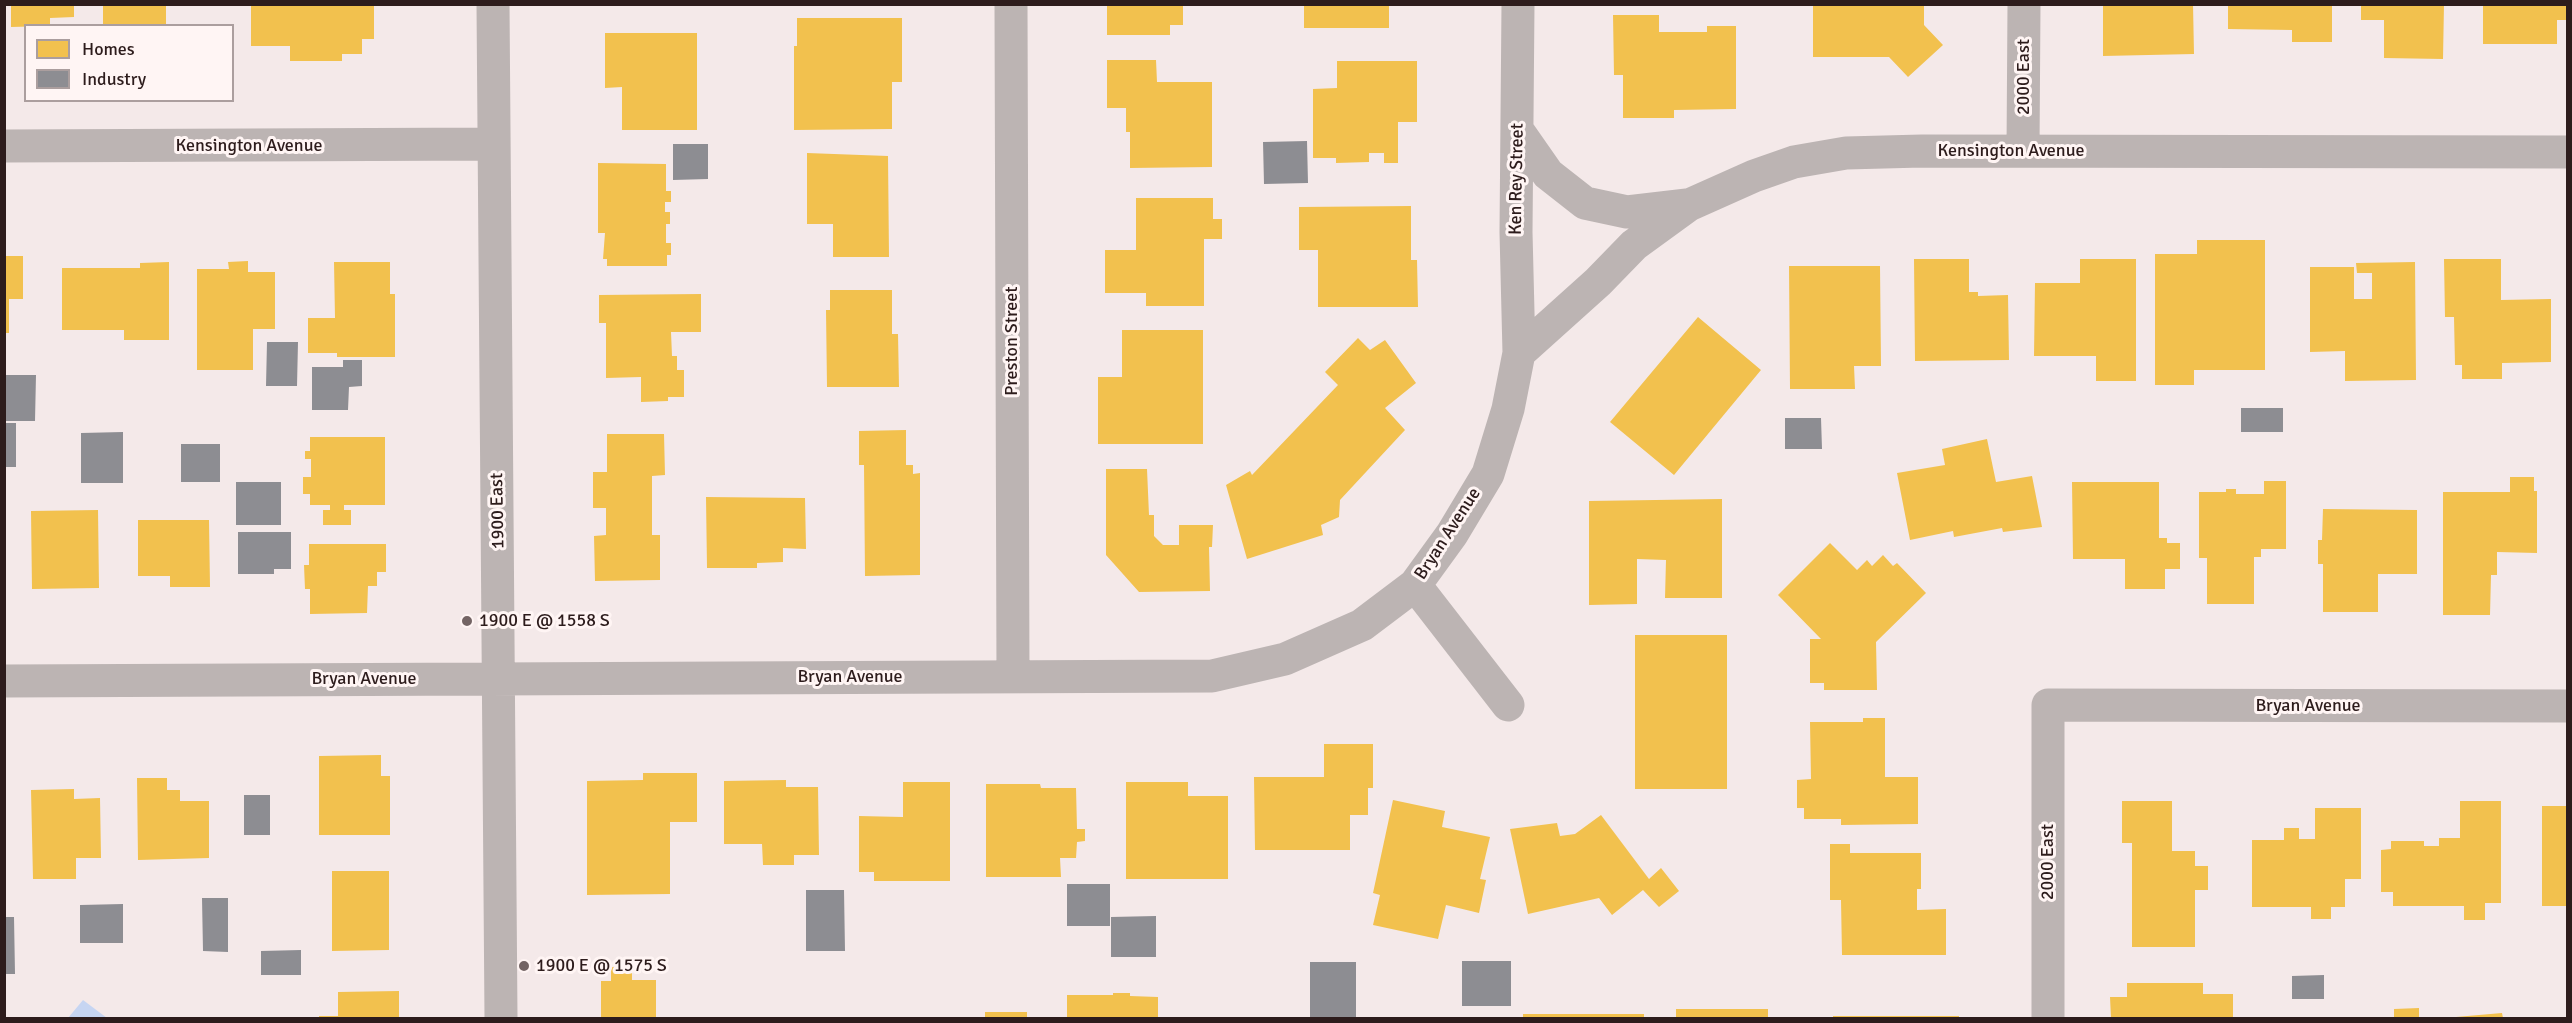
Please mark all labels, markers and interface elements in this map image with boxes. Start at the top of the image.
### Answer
legend [24,24,234,102]
text: Homes [82,38,135,60]
street label: 2000 East [2013,39,2035,115]
text: Industry [82,68,146,90]
street label: Ken Rey Street [1505,123,1529,235]
street label: Kensington Avenue [176,135,322,157]
street label: Kensington Avenue [1938,140,2084,162]
street label: Preston Street [1001,286,1023,396]
street label: 1900 East [487,473,509,549]
street label: Bryan Avenue [1410,484,1486,584]
place label: 1900 E @ 1558 S [479,610,610,632]
marker: 1900 E @ 1558 S [460,614,474,628]
street label: Bryan Avenue [797,666,903,688]
street label: Bryan Avenue [311,668,417,690]
street label: Bryan Avenue [2255,695,2361,717]
street label: 2000 East [2037,824,2059,900]
place label: 1900 E @ 1575 S [536,955,667,977]
marker: 1900 E @ 1575 S [517,959,531,973]

